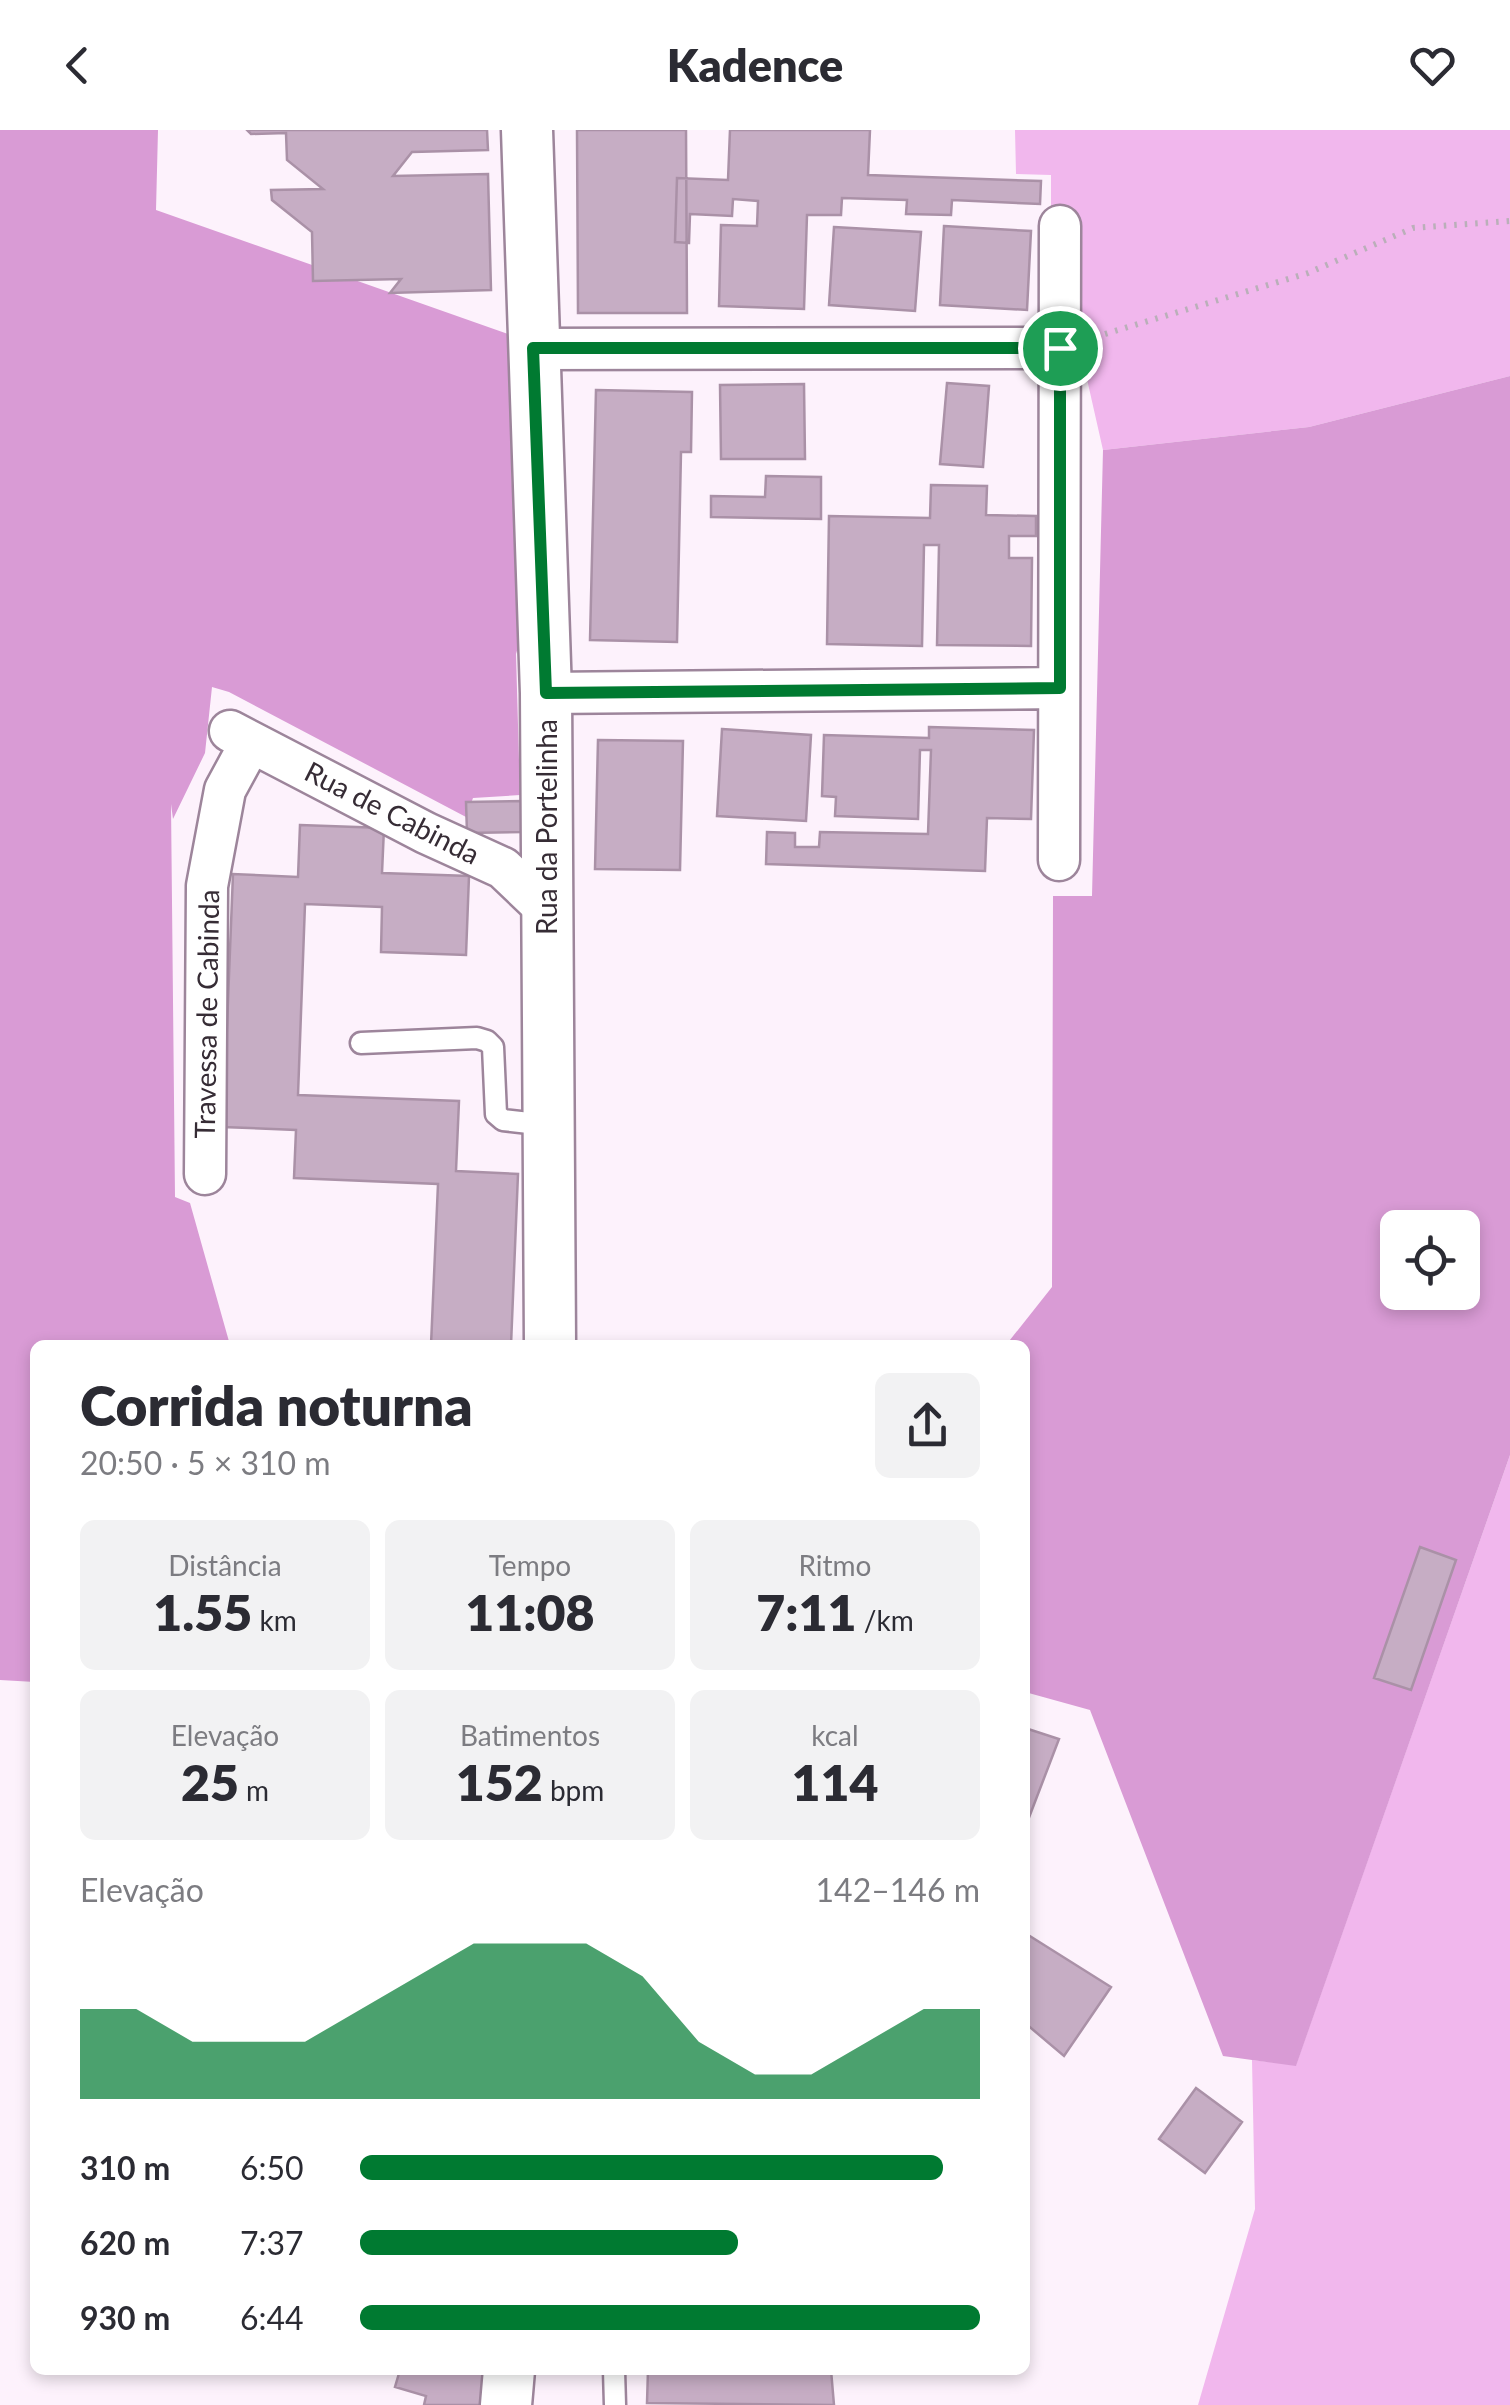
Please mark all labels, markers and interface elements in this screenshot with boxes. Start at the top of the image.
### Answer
icon: back [50,38,105,93]
text: Kadence [667,38,843,92]
icon: heart [1405,38,1460,93]
pin [1018,306,1103,391]
icon: arrive [1033,321,1088,376]
street label: Rua da Portelinha [529,719,563,935]
street label: Rua de Cabinda [299,753,486,871]
street label: Travessa de Cabinda [187,889,225,1139]
map controls [1380,1210,1480,1310]
button: locate [1380,1210,1480,1310]
text: Corrida noturna [80,1372,473,1438]
button: share [875,1373,980,1478]
text: 20:50 · 5 × 310 m [80,1443,331,1482]
text: Distância [168,1548,282,1582]
text: Tempo [489,1548,571,1582]
text: Ritmo [798,1548,872,1582]
text: 1.55 [153,1582,252,1642]
text: 11:08 [465,1582,595,1642]
text: 7:11 [756,1582,857,1642]
text: km [252,1603,297,1637]
text: /km [857,1603,914,1637]
text: Elevação [171,1718,279,1752]
text: Batimentos [460,1718,600,1752]
text: kcal [811,1718,859,1752]
text: 25 [181,1752,239,1812]
text: 152 [456,1752,543,1812]
text: 114 [791,1752,879,1812]
text: m [239,1773,269,1807]
text: bpm [543,1773,604,1807]
text: Elevação [80,1870,204,1909]
text: 142–146 m [816,1870,980,1909]
text: 310 m [80,2148,170,2187]
text: 6:50 [240,2148,304,2187]
text: 620 m [80,2223,170,2262]
text: 7:37 [240,2223,304,2262]
text: 930 m [80,2298,170,2337]
text: 6:44 [240,2298,304,2337]

